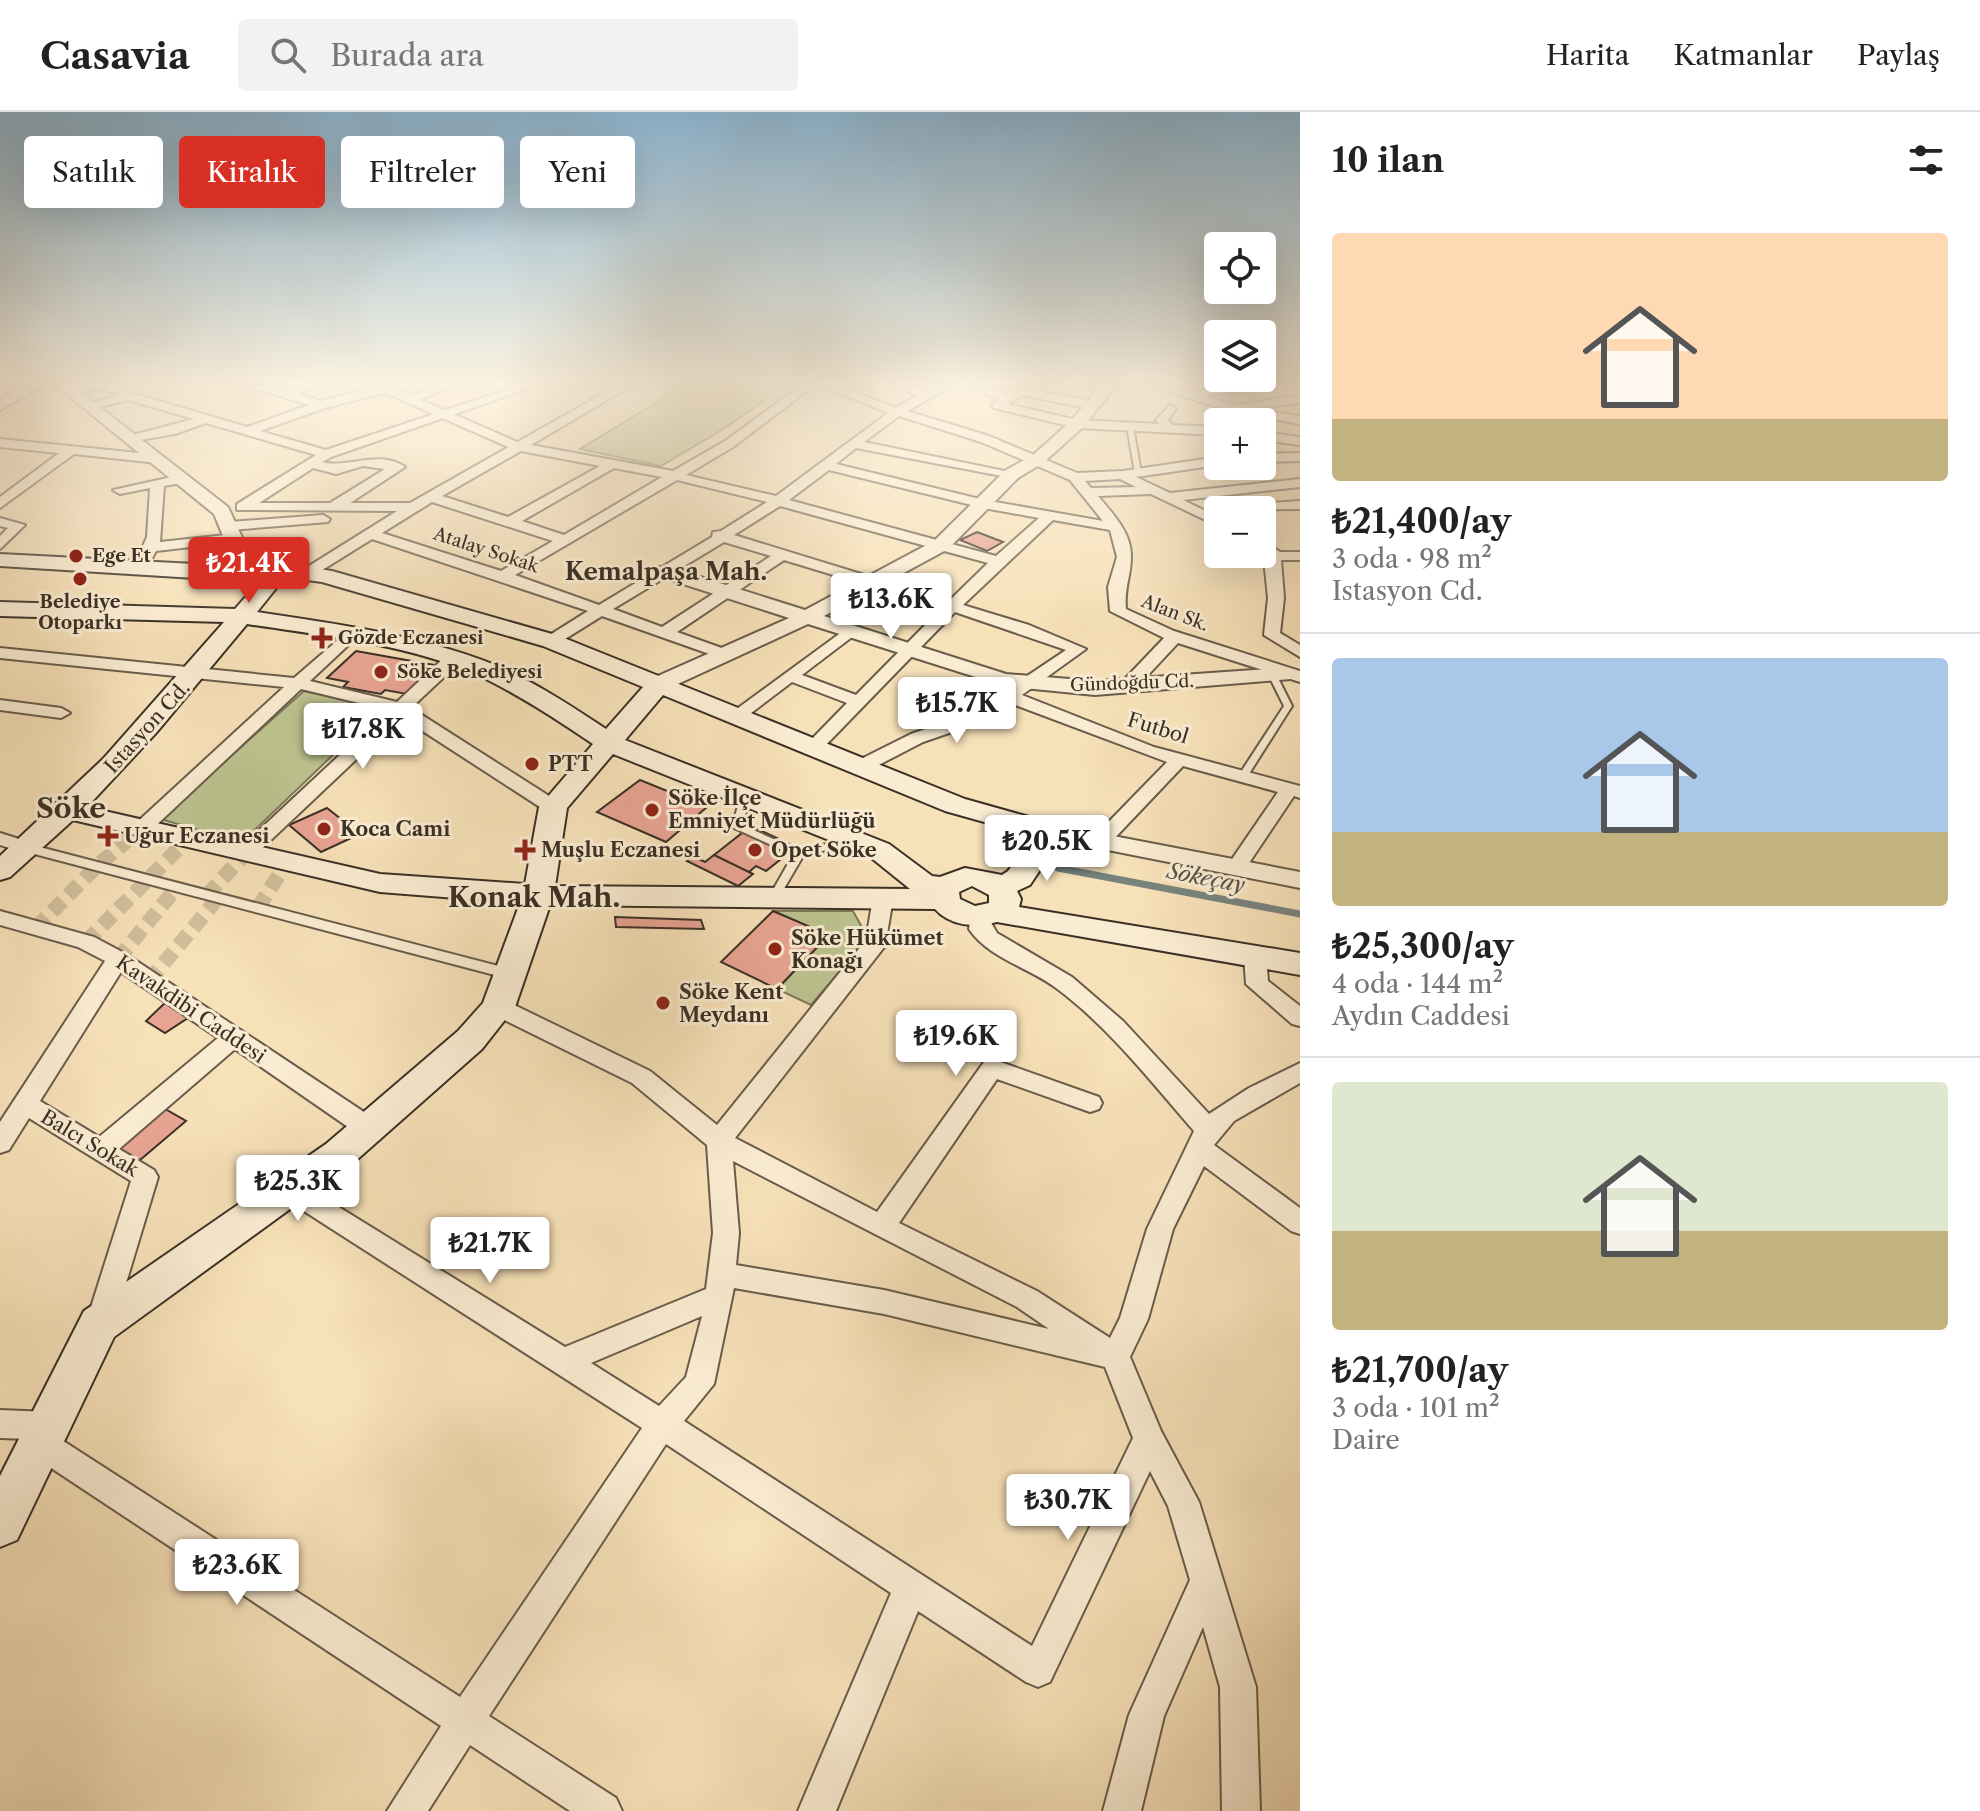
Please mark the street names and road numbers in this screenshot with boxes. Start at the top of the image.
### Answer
street label: Atalay Sokak [430,522,543,578]
street label: Alan Sk. [1137,590,1212,636]
street label: Gündoğdu Cd. [1070,670,1194,696]
street label: Istasyon Cd. [99,676,195,778]
street label: Futbol [1125,707,1191,749]
street label: Kavakdibi Caddesi [112,950,270,1068]
street label: Balcı Sokak [37,1104,145,1182]

